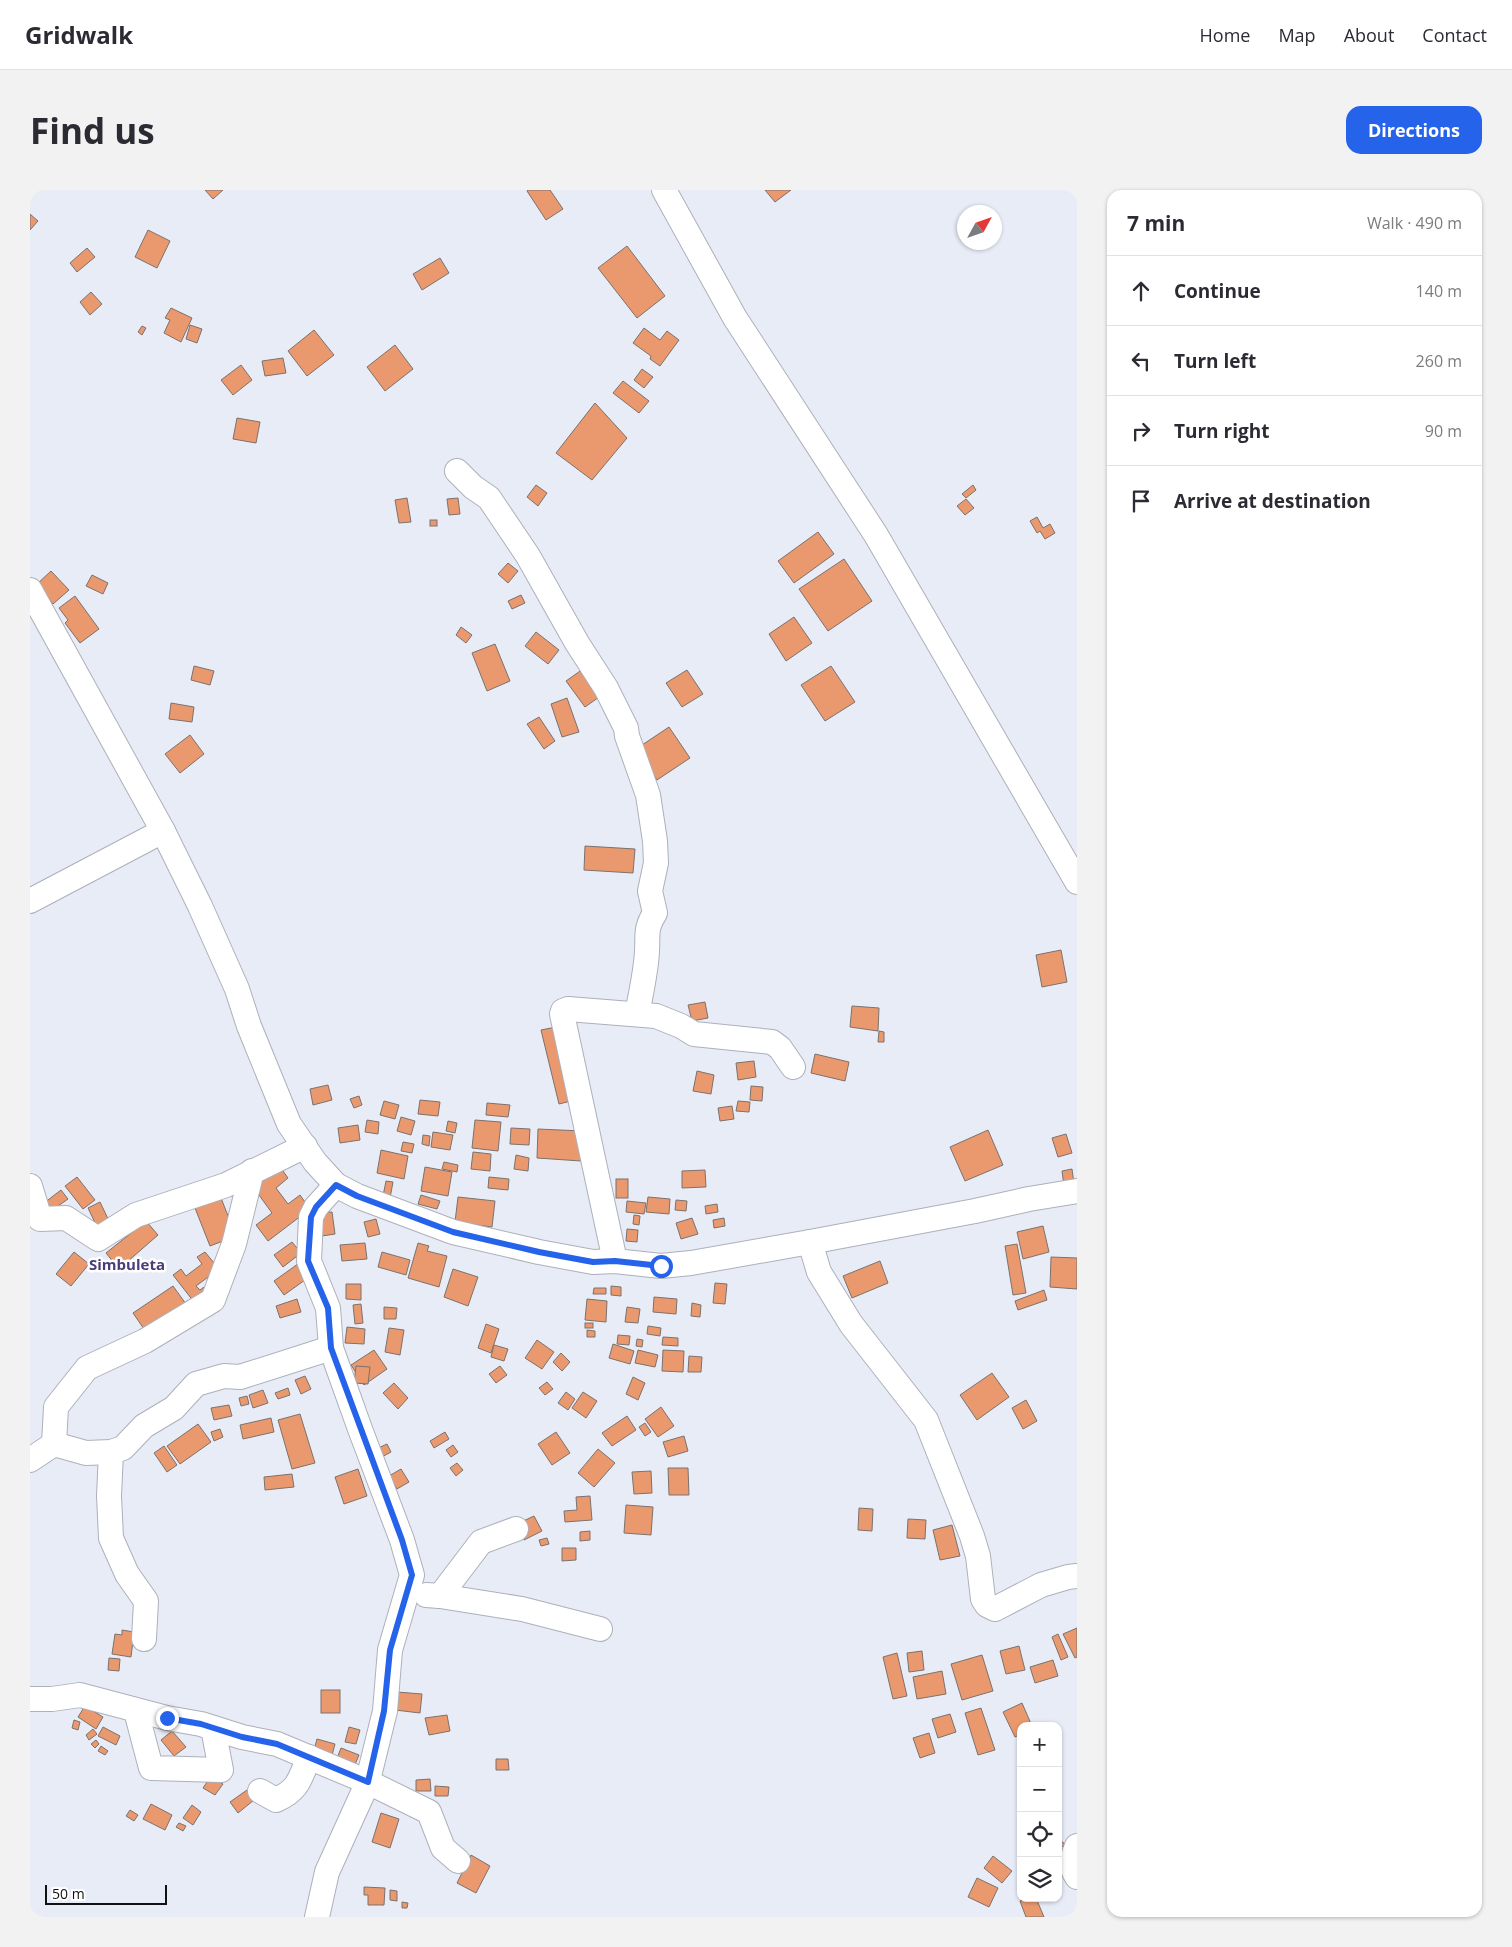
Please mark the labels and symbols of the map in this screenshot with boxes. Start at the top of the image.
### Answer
north arrow [957,205,1002,250]
district label: Simbuleta [89,1254,165,1274]
route start [650,1255,673,1278]
route end [156,1707,179,1730]
scale bar [45,1882,168,1905]

